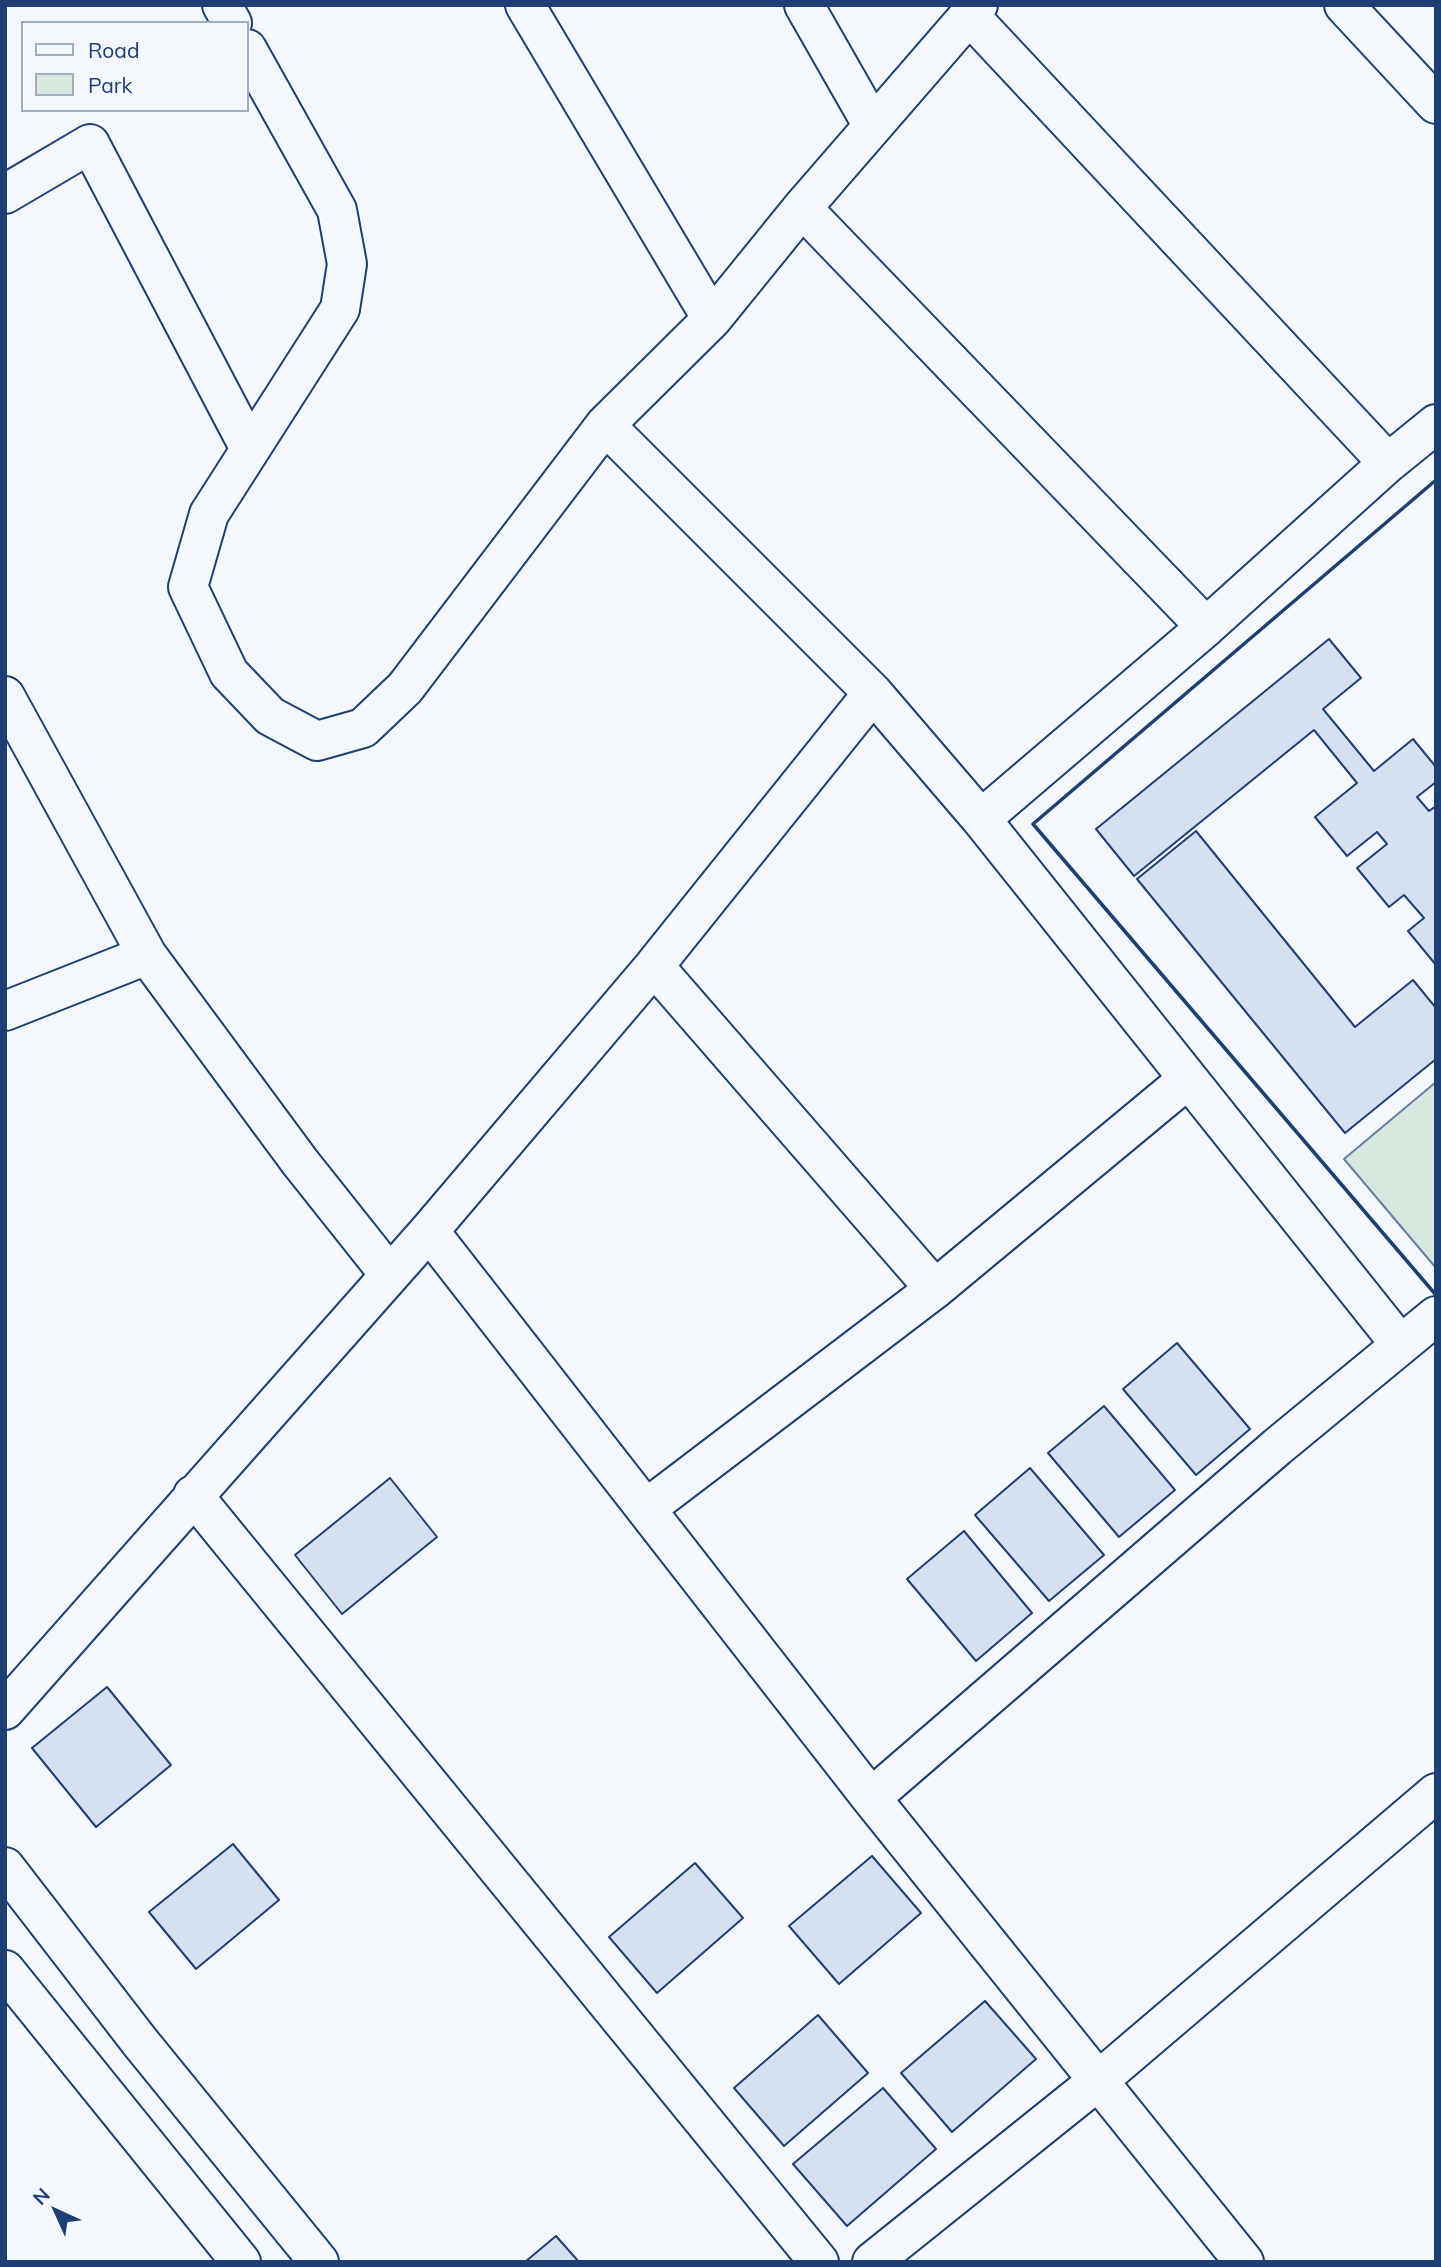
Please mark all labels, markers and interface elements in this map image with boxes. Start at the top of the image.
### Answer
legend [21,21,248,112]
text: Road [88,37,139,63]
text: Park [88,72,132,98]
north arrow [21,2176,91,2246]
text: N [28,2183,55,2210]

